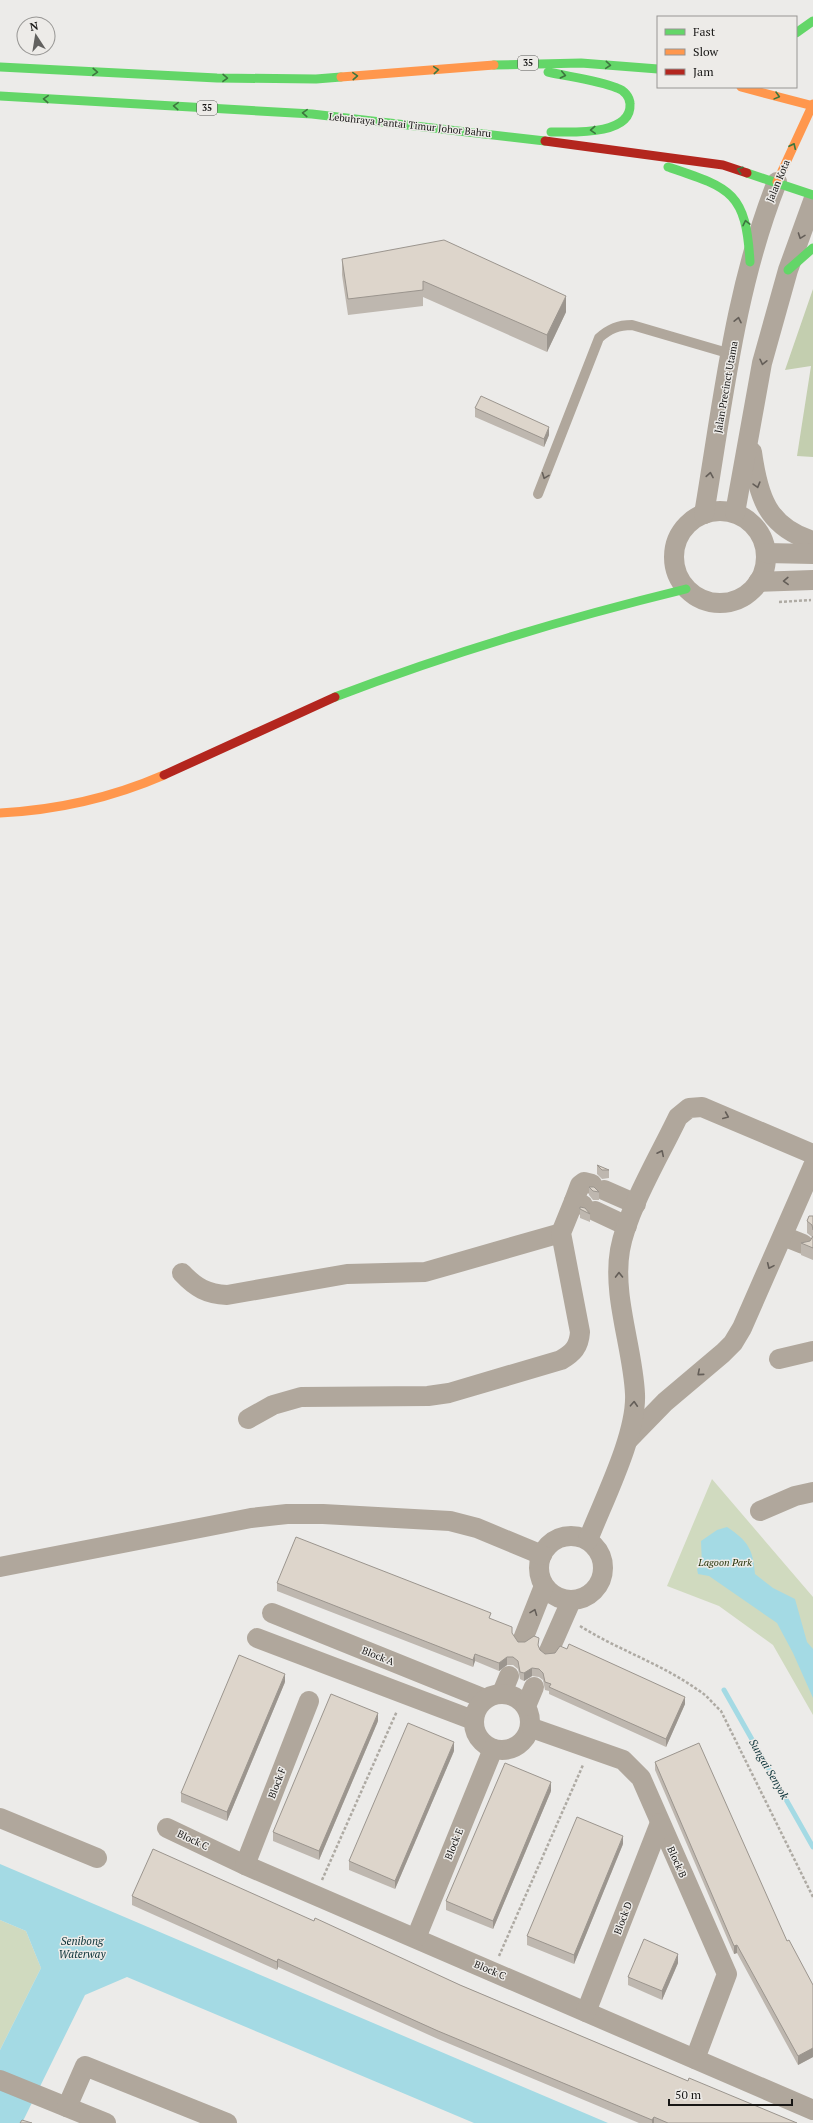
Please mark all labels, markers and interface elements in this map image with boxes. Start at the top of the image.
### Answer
north arrow [16,16,56,56]
legend [657,16,797,88]
text: N [28,18,40,34]
text: Fast [693,24,716,39]
text: Slow [693,44,719,59]
road number: 35 [518,56,538,70]
one-way arrow [605,60,611,69]
text: Jam [693,64,714,79]
one-way arrow [433,66,439,75]
one-way arrow [92,67,98,76]
one-way arrow [560,71,566,79]
one-way arrow [352,72,358,81]
one-way arrow [222,74,228,82]
one-way arrow [773,92,780,100]
one-way arrow [43,94,49,103]
road number: 35 [197,101,217,115]
one-way arrow [173,102,179,110]
one-way arrow [302,109,308,118]
street label: Lebuhraya Pantai Timur Johor Bahru [328,110,492,140]
one-way arrow [590,125,596,134]
one-way arrow [789,143,797,150]
street label: Jalan Kota [763,158,793,204]
one-way arrow [737,167,744,175]
one-way arrow [742,220,750,226]
one-way arrow [797,232,805,239]
one-way arrow [734,316,742,323]
street label: Jalan Precinct Utama [711,340,741,434]
one-way arrow [759,359,767,365]
one-way arrow [541,472,549,479]
one-way arrow [706,472,714,478]
one-way arrow [752,481,761,488]
one-way arrow [783,577,789,585]
one-way arrow [723,1112,730,1120]
one-way arrow [656,1150,663,1158]
one-way arrow [767,1262,775,1269]
one-way arrow [615,1272,623,1278]
one-way arrow [697,1368,705,1375]
one-way arrow [630,1401,639,1407]
park label: Lagoon Park [697,1556,752,1569]
one-way arrow [529,1609,537,1616]
street label: Block A [360,1644,396,1668]
water label: Sungai Senyok [746,1736,792,1802]
street label: Block F [265,1766,289,1800]
street label: Block E [442,1826,466,1862]
street label: Block C [175,1827,211,1853]
street label: Block B [664,1844,690,1880]
street label: Block D [611,1900,635,1936]
water label: Senibong Waterway [59,1934,106,1961]
street label: Block C [472,1957,508,1983]
scale bar [669,2081,792,2107]
text: 50 m [675,2087,702,2102]

